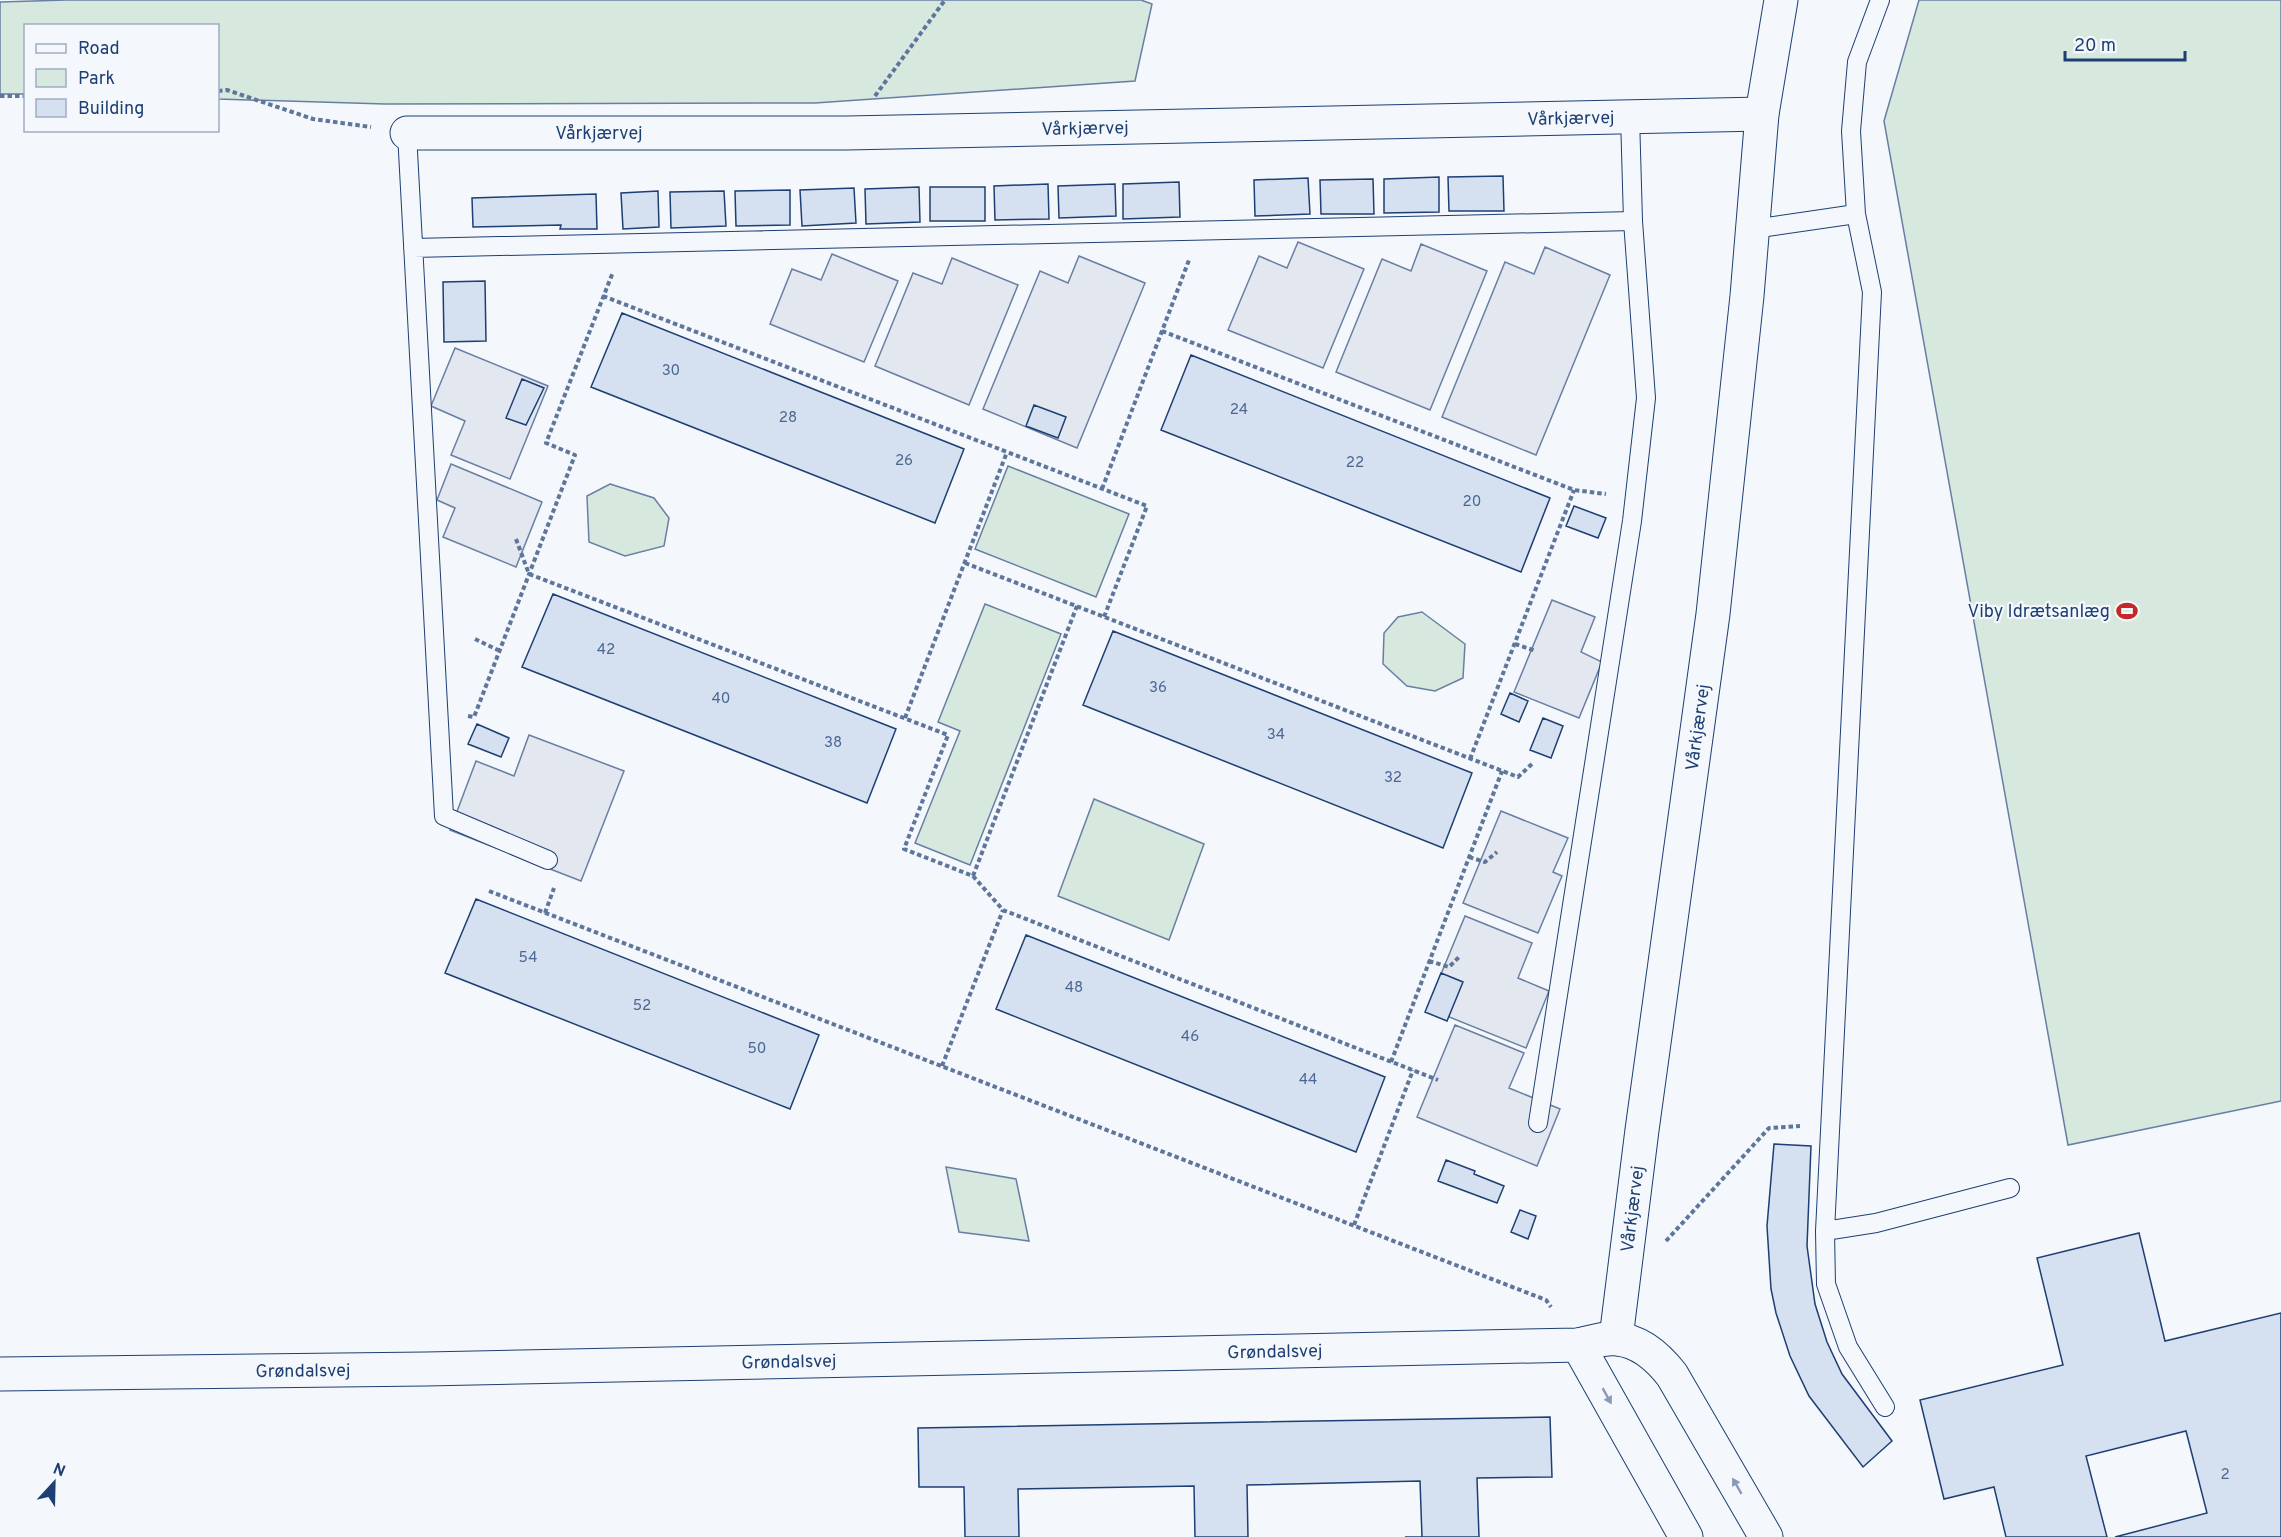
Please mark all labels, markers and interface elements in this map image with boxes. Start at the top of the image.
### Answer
legend [24,24,219,132]
scale bar [2065,24,2185,62]
text: 20 m [2074,35,2116,58]
text: Road [78,38,120,61]
text: Park [78,68,115,91]
text: Building [78,98,144,121]
street label: Vårkjærvej [1527,107,1615,132]
street label: Vårkjærvej [1041,117,1129,142]
street label: Vårkjærvej [555,123,643,146]
house number: 30 [662,362,680,381]
house number: 24 [1230,401,1248,420]
house number: 28 [779,409,797,428]
house number: 26 [895,452,913,471]
house number: 22 [1346,454,1364,473]
house number: 20 [1463,493,1481,512]
sports icon: Viby Idrætsanlæg [2115,599,2139,623]
place label: Viby Idrætsanlæg [1967,601,2110,624]
house number: 42 [597,641,615,660]
house number: 36 [1149,679,1167,698]
street label: Vårkjærvej [1682,683,1716,772]
house number: 40 [712,690,730,709]
house number: 34 [1267,726,1285,745]
house number: 38 [824,734,842,753]
house number: 32 [1384,769,1402,788]
house number: 54 [519,949,537,968]
house number: 48 [1065,979,1083,998]
house number: 52 [633,997,651,1016]
house number: 46 [1181,1028,1199,1047]
house number: 50 [748,1040,766,1059]
house number: 44 [1299,1071,1317,1090]
street label: Vårkjærvej [1617,1164,1650,1254]
street label: Grøndalsvej [1227,1340,1323,1365]
street label: Grøndalsvej [741,1350,837,1375]
street label: Grøndalsvej [255,1360,351,1384]
one-way arrow [1602,1387,1612,1404]
north arrow [24,1453,84,1513]
text: N [50,1460,68,1482]
house number: 2 [2220,1466,2230,1485]
one-way arrow [1732,1478,1742,1495]

